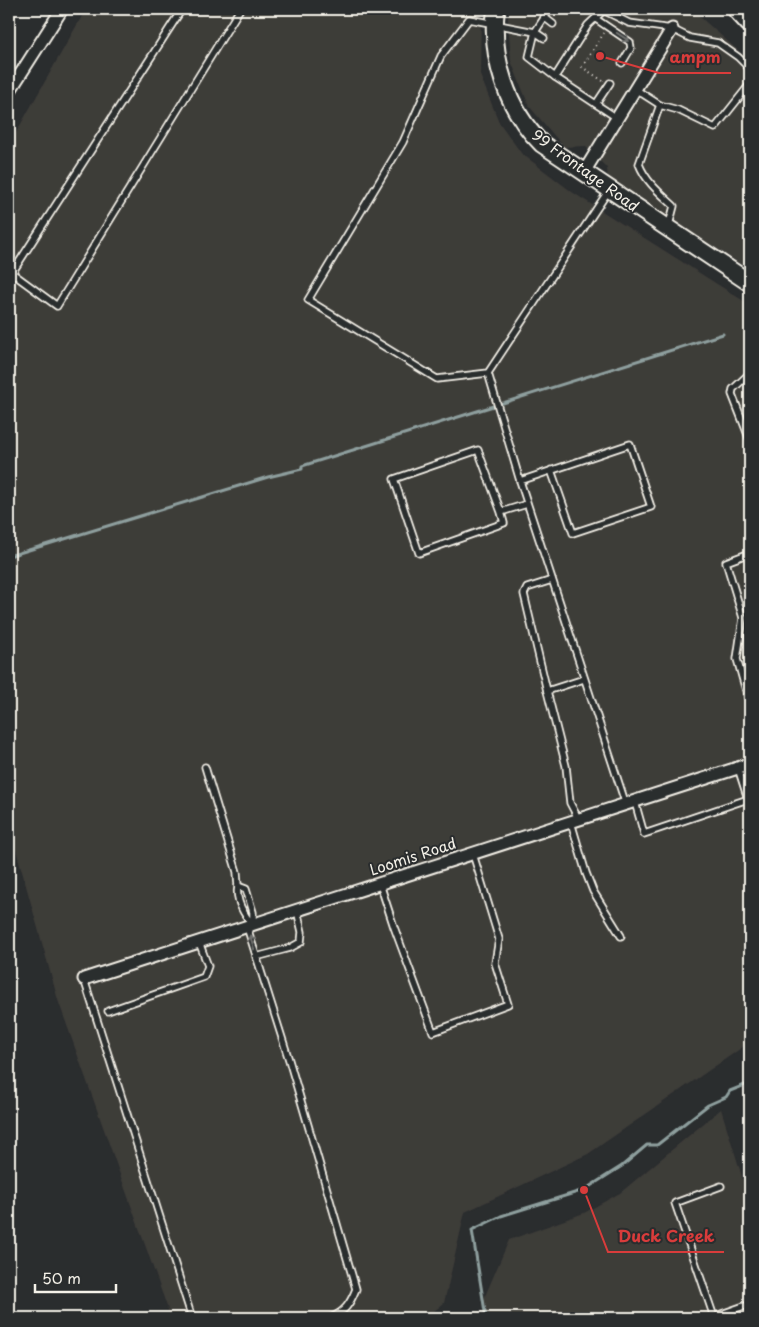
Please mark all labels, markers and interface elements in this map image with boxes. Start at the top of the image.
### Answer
one-way arrow [615,33,629,43]
callout: ampm [659,42,731,73]
text: ampm [669,44,721,68]
street label: 99 Frontage Road [527,123,644,217]
street label: Loomis Road [366,831,459,880]
one-way arrow [247,934,257,950]
callout: Duck Creek [608,1221,724,1252]
text: Duck Creek [618,1223,715,1247]
scale bar [35,1262,116,1294]
text: 50 m [42,1266,81,1289]

